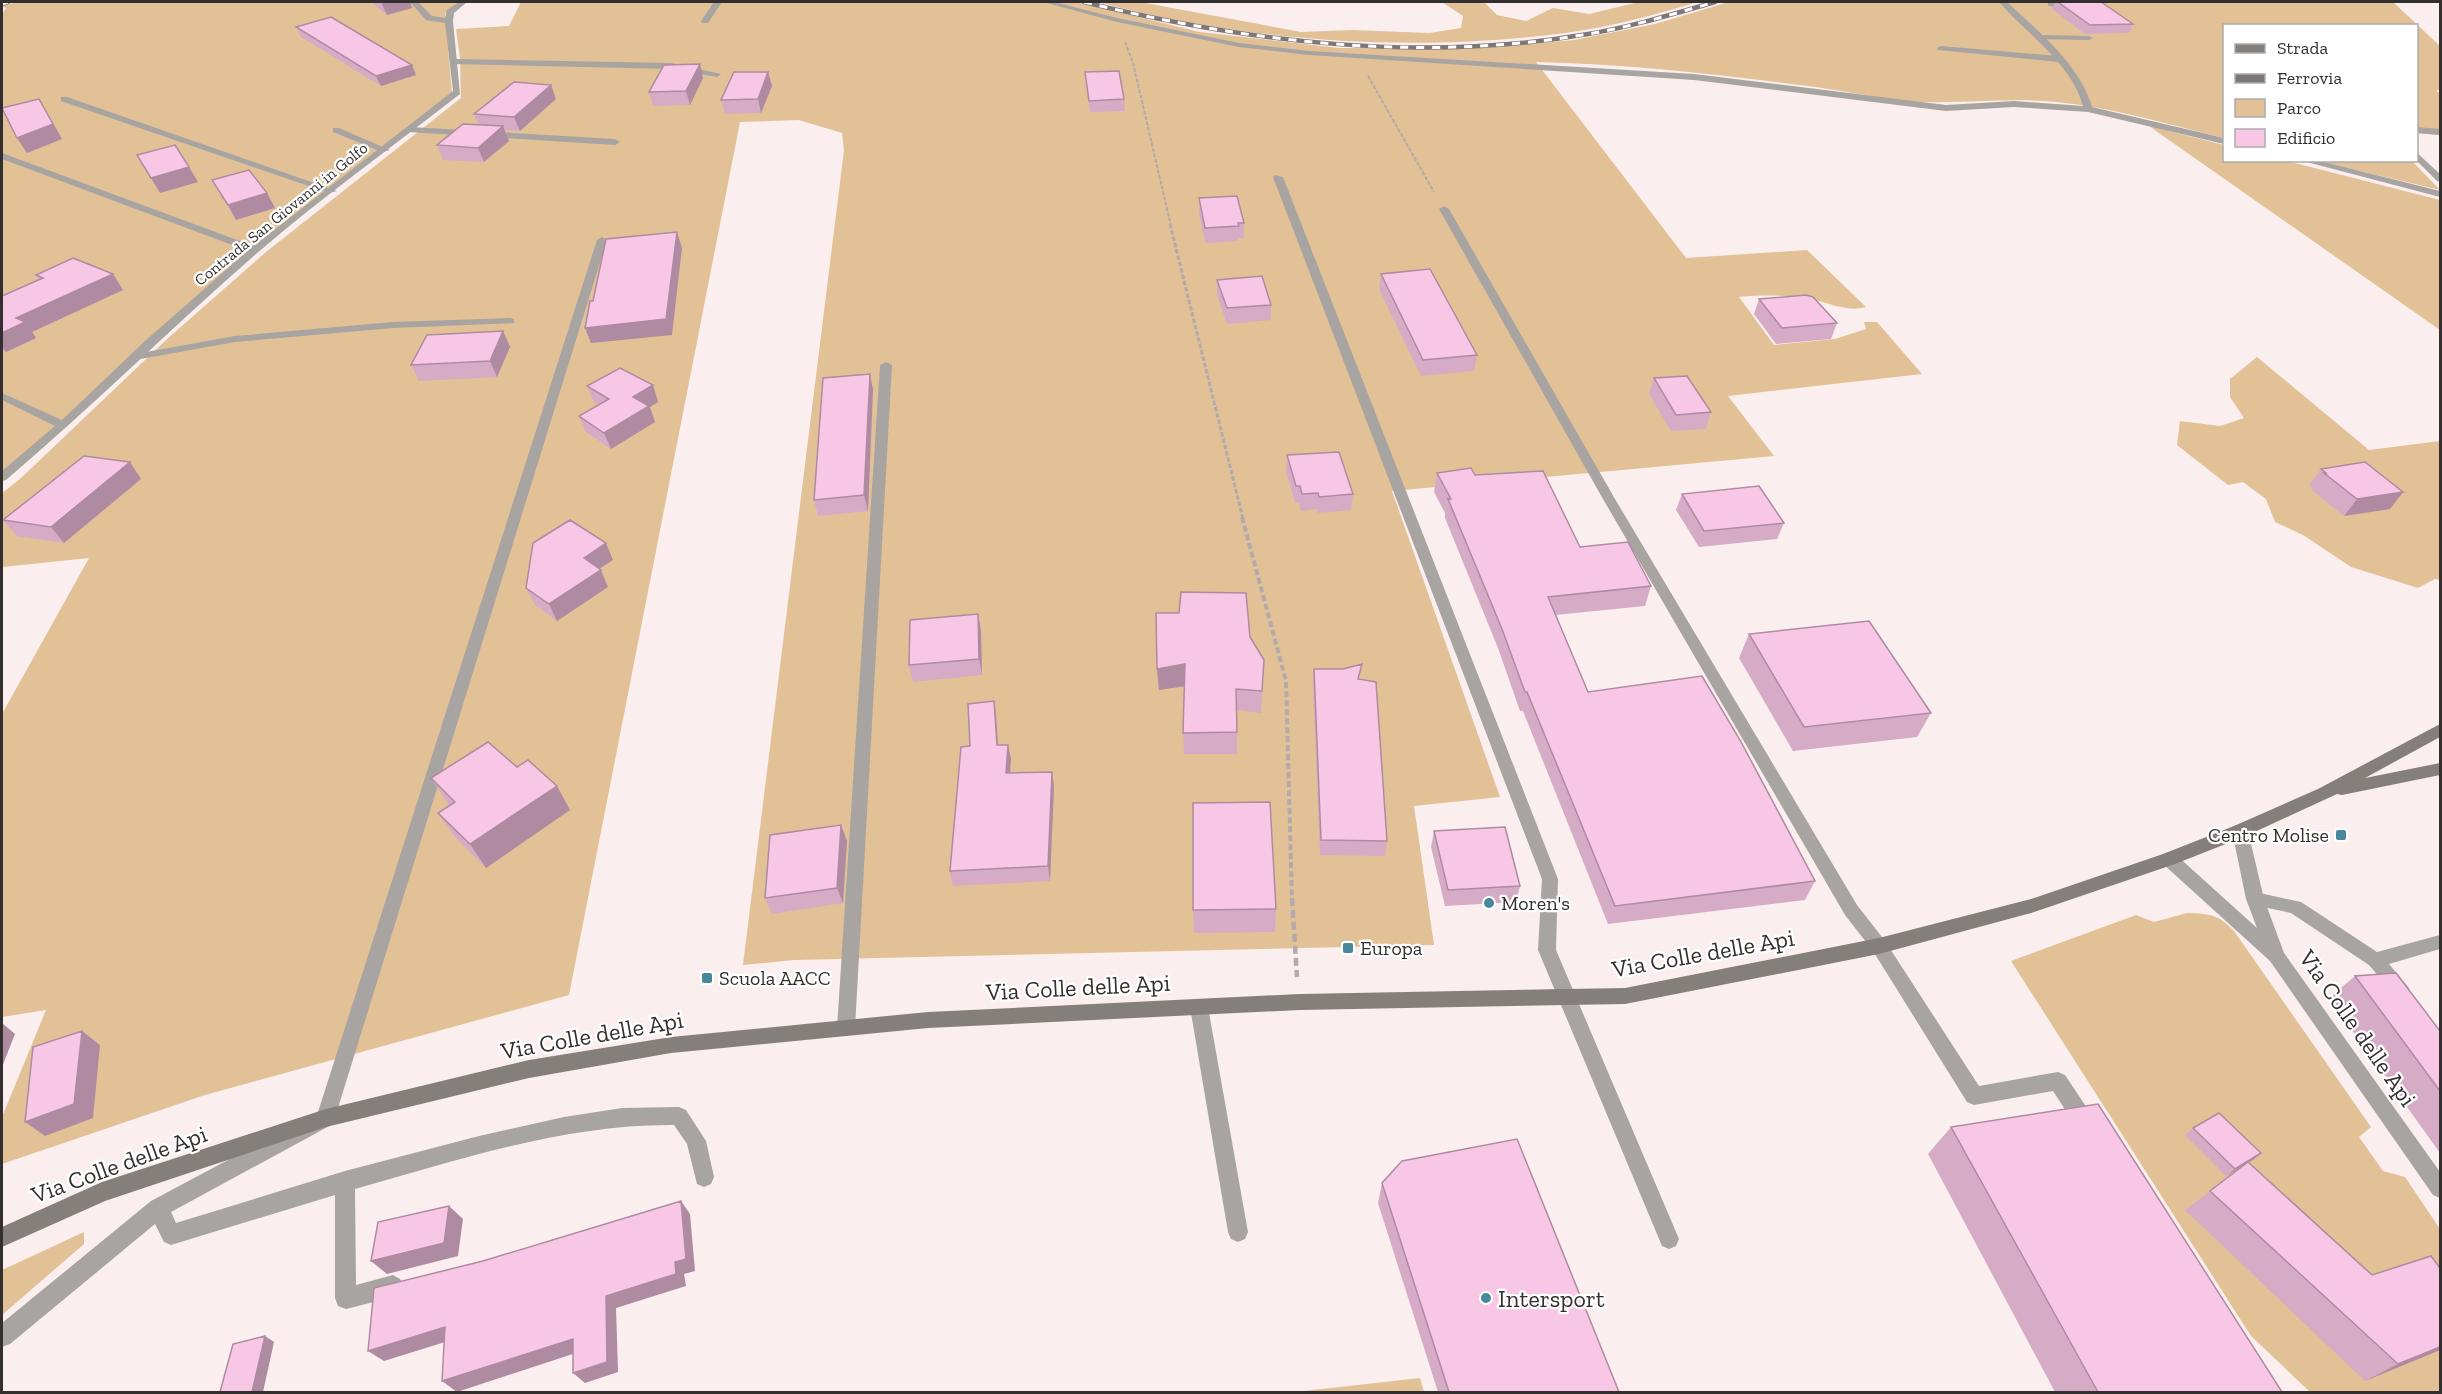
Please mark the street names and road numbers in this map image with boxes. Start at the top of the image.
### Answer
street label: Contrada San Giovanni in Golfo [191,138,371,290]
street label: Via Colle delle Api [1609,923,1797,983]
street label: Via Colle delle Api [2293,943,2423,1112]
street label: Via Colle delle Api [984,968,1171,1006]
street label: Via Colle delle Api [498,1005,686,1065]
street label: Via Colle delle Api [26,1119,211,1210]

